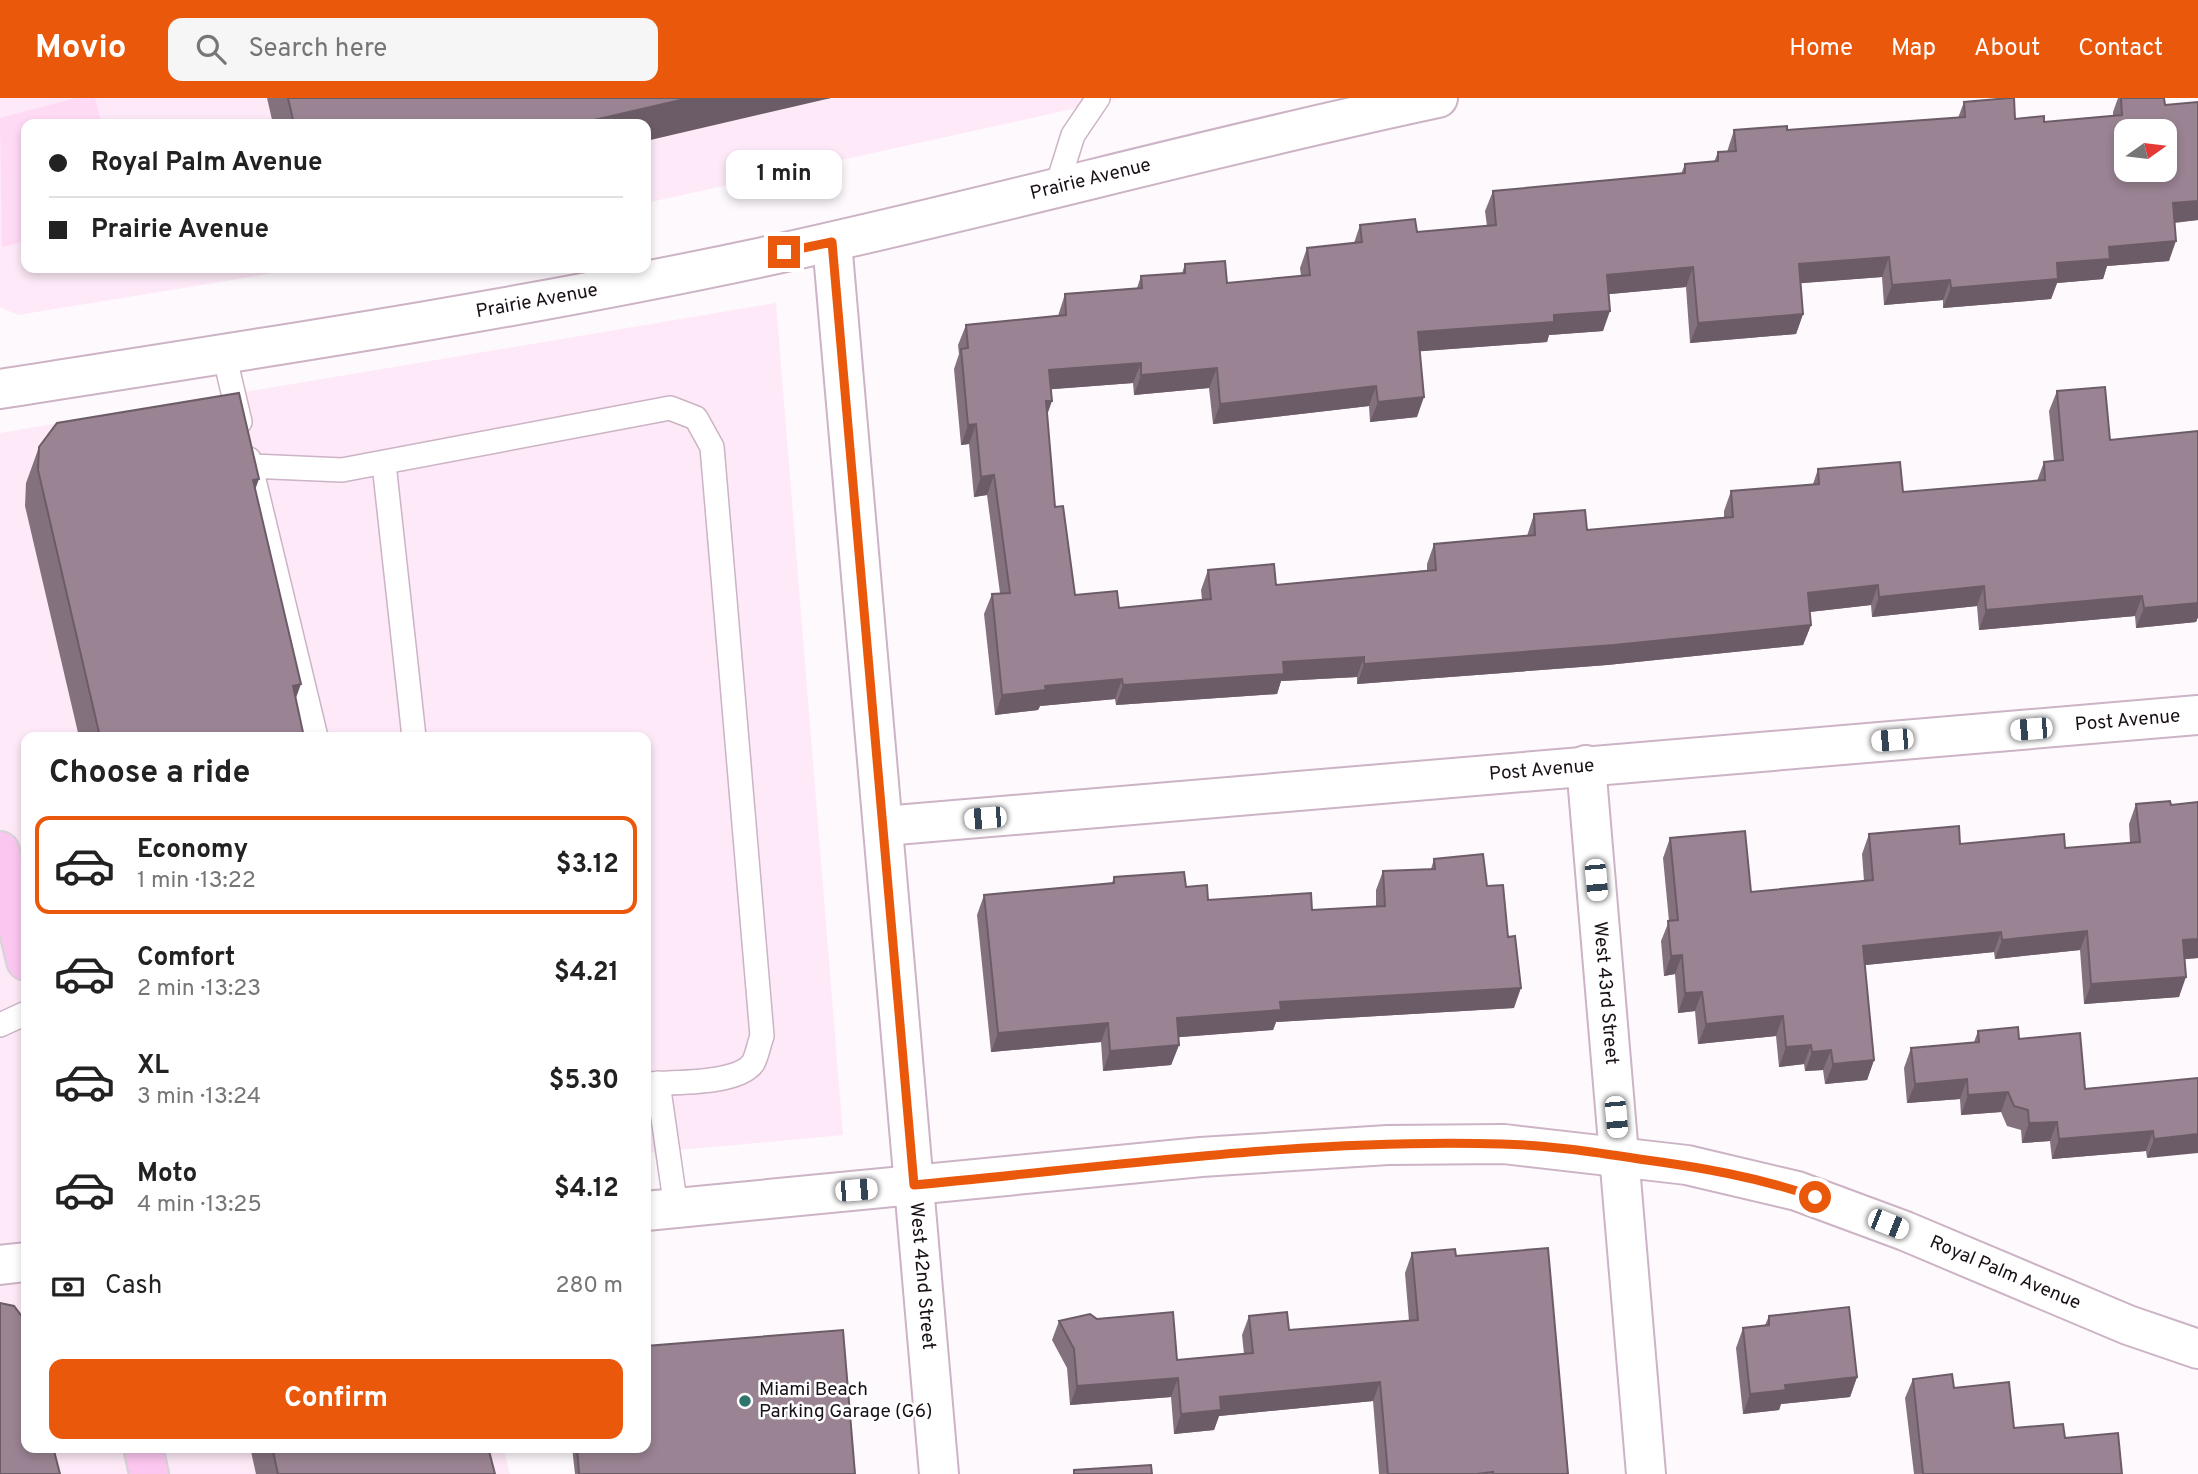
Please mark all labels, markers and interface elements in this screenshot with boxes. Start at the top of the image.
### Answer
search box [168,18,658,81]
text: Movio [35,28,126,70]
icon: search [192,30,230,68]
text: Search here [248,33,387,66]
text: Home [1789,34,1853,64]
text: Map [1891,34,1936,64]
text: About [1974,34,2040,64]
text: Contact [2078,34,2163,64]
north arrow [2114,119,2177,182]
map controls [2114,119,2177,182]
text: Royal Palm Avenue [91,147,322,180]
callout: 1 min [726,150,842,200]
street label: Prairie Avenue [1028,153,1153,206]
text: 1 min [756,160,812,189]
text: Prairie Avenue [91,214,269,247]
route end [768,236,800,268]
street label: Prairie Avenue [474,278,600,324]
street label: Post Avenue [2074,705,2181,737]
car [2010,717,2053,741]
car [1871,728,1914,752]
text: Choose a ride [49,754,250,794]
street label: Post Avenue [1488,754,1595,787]
car [964,806,1007,830]
icon: car [53,834,116,897]
text: Economy [137,834,248,867]
text: $3.12 [556,849,619,882]
car [1584,858,1609,902]
text: 1 min · 13:22 [137,867,256,896]
street label: West 43rd Street [1587,921,1623,1066]
icon: car [53,942,116,1005]
text: Comfort [137,942,235,975]
text: $4.21 [554,957,619,990]
text: 2 min · 13:23 [137,975,261,1004]
icon: car [53,1050,116,1113]
text: XL [137,1050,169,1083]
text: $5.30 [549,1065,619,1098]
text: 3 min · 13:24 [137,1083,261,1112]
car [1604,1095,1629,1139]
icon: car [53,1158,116,1221]
text: Moto [137,1158,197,1191]
text: $4.12 [554,1173,619,1206]
car [835,1178,878,1202]
route start [1799,1181,1831,1213]
text: 4 min · 13:25 [137,1191,262,1220]
street label: West 42nd Street [903,1201,940,1351]
car [1865,1206,1912,1242]
street label: Royal Palm Avenue [1926,1231,2084,1316]
icon: cash [49,1268,87,1306]
text: Cash [105,1270,162,1303]
text: 280 m [555,1272,623,1301]
button: Confirm [49,1359,623,1439]
place label: Miami Beach Parking Garage (G6) [759,1378,933,1424]
marker: Miami Beach Parking Garage (G6) [737,1393,753,1409]

